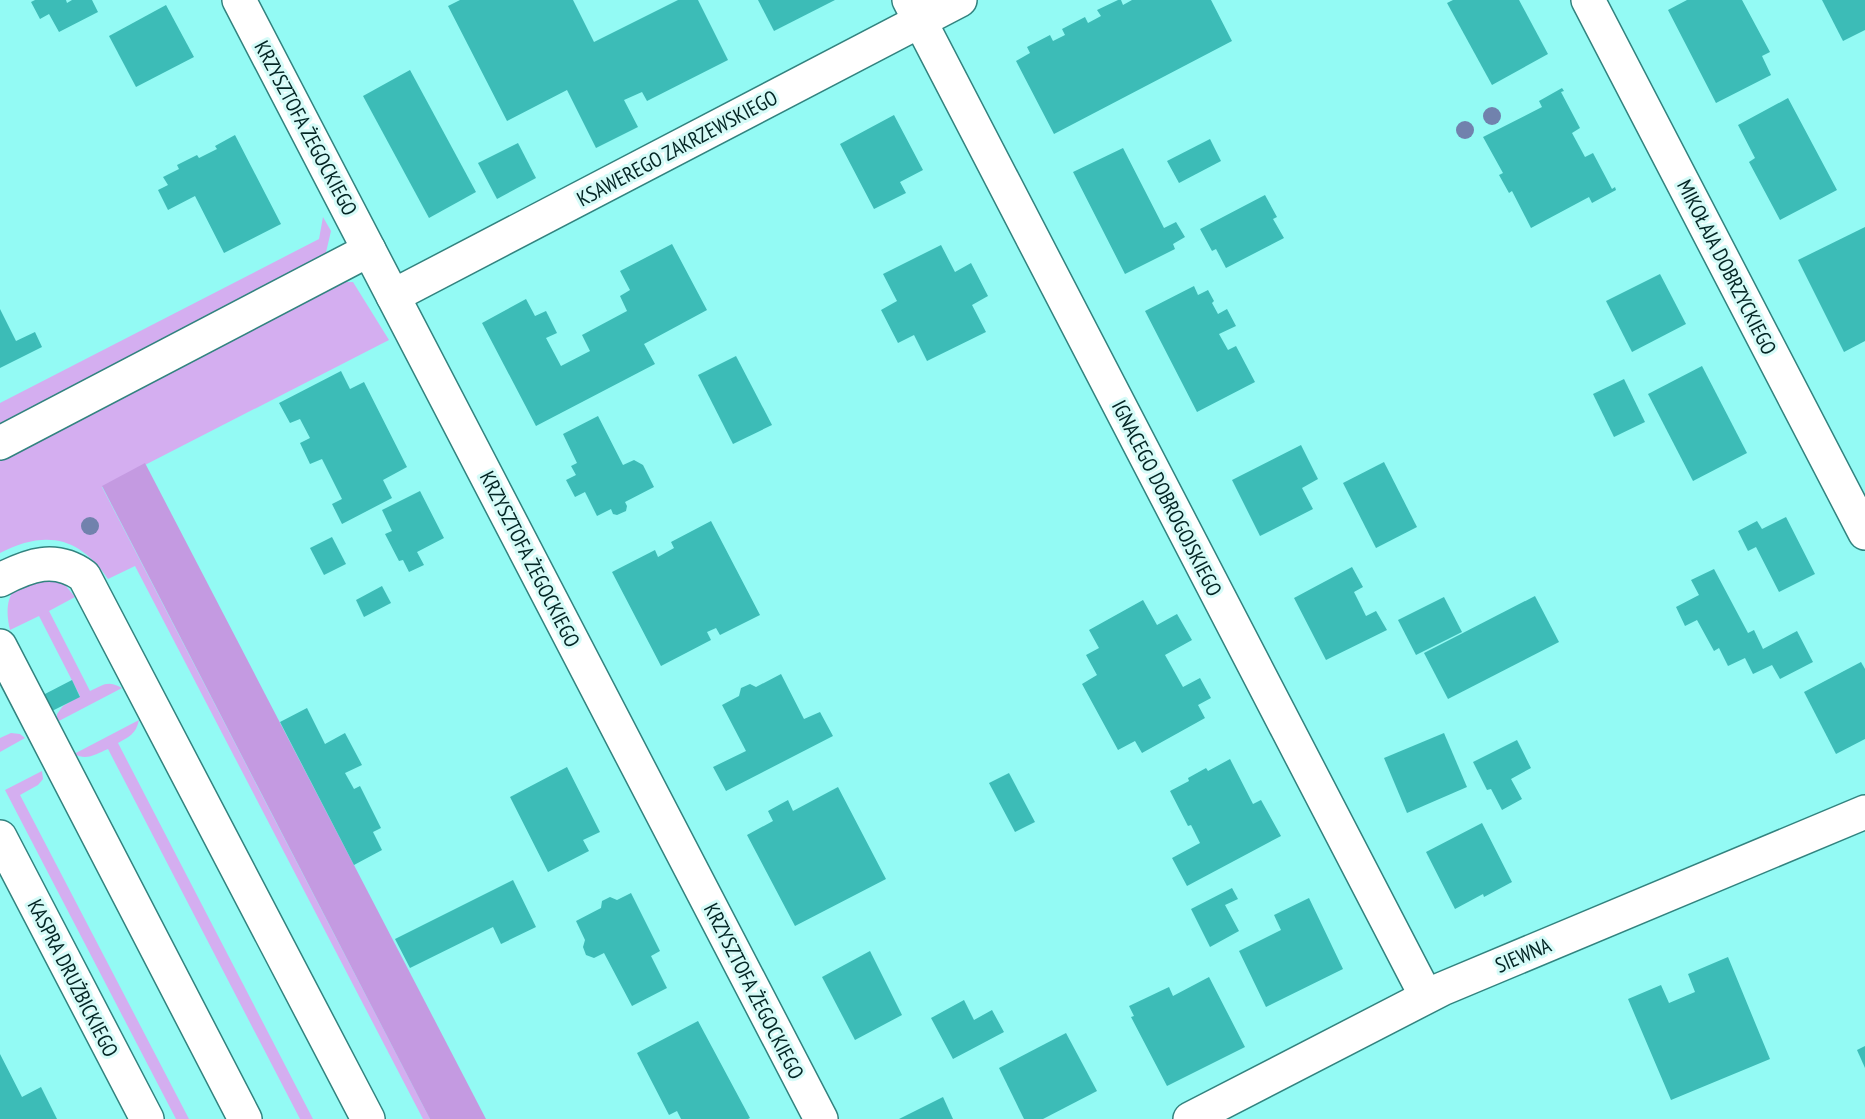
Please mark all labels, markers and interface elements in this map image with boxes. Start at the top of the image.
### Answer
street label: KRZYSZTOFA ŻEGOCKIEGO [249,36,363,220]
street label: KSAWEREGO ZAKRZEWSKIEGO [572,84,782,212]
street label: MIKOŁAJA DOBRZYCKIEGO [1671,175,1783,359]
street label: IGNACEGO DOBROGOJSKIEGO [1106,395,1228,601]
street label: KRZYSZTOFA ŻEGOCKIEGO [474,466,586,652]
street label: KASPRA DRUŻBICKIEGO [22,895,124,1061]
street label: KRZYSZTOFA ŻEGOCKIEGO [698,898,810,1084]
street label: SIEWNA [1491,931,1555,979]

